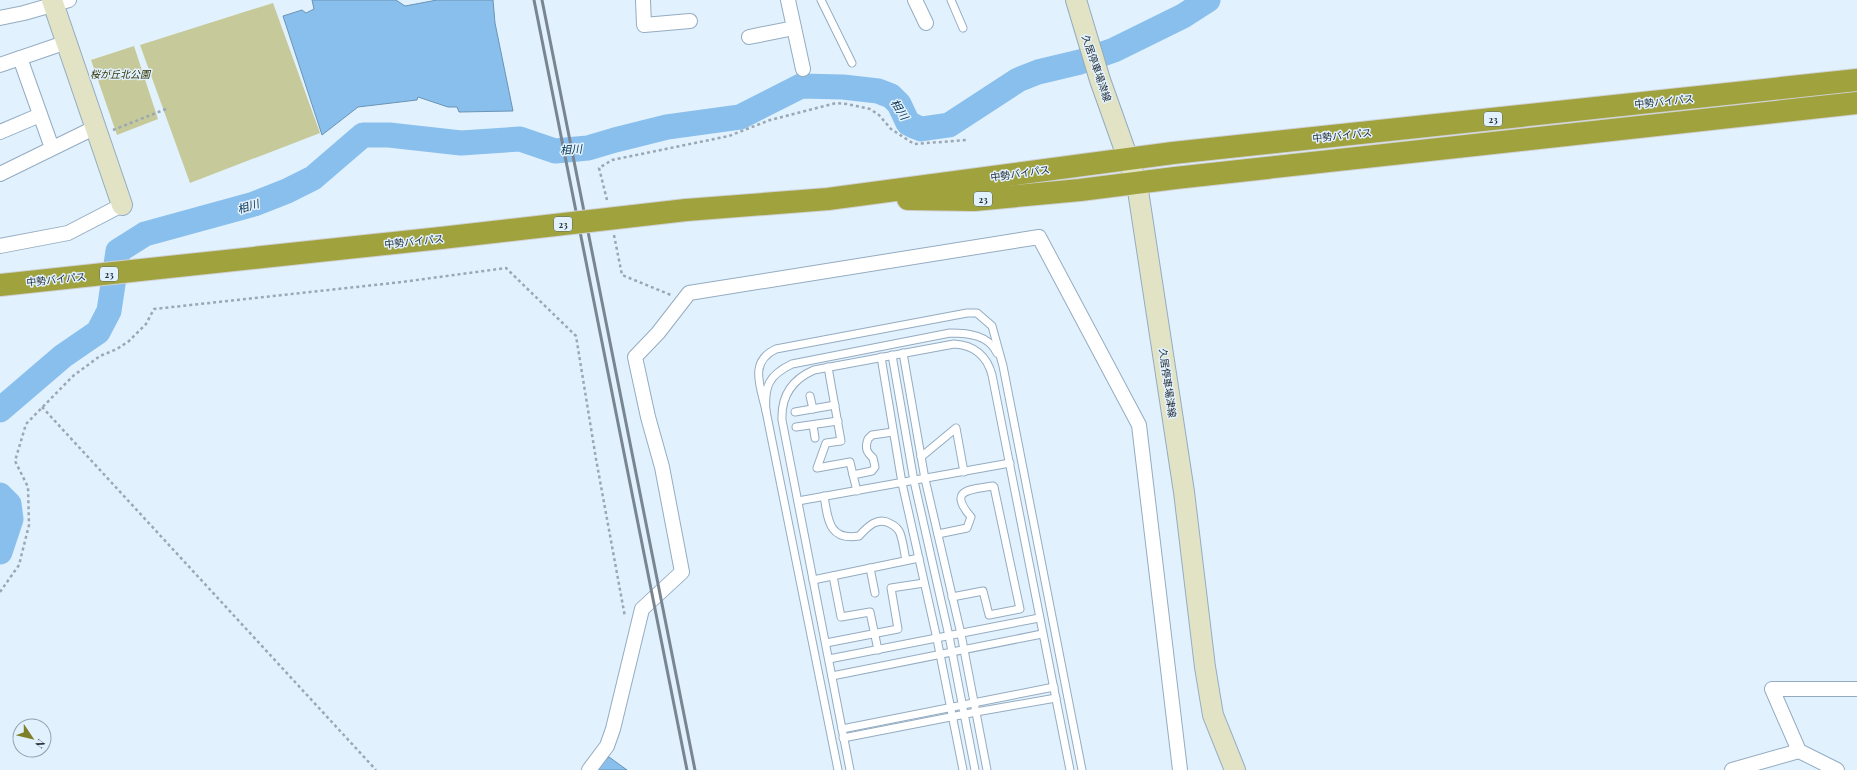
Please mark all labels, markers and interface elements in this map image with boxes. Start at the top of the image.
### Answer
street label: 久居停車場津線 [1079,33,1115,103]
park label: 桜が丘北公園 [90,67,152,81]
street label: 中勢バイパス [1634,91,1694,111]
water label: 相川 [888,96,913,123]
road number: 23 [1484,112,1502,126]
street label: 中勢バイパス [1312,125,1372,145]
water label: 相川 [560,141,583,157]
street label: 中勢バイパス [989,162,1051,184]
road number: 23 [974,192,992,206]
water label: 相川 [235,195,262,216]
road number: 23 [554,217,572,231]
street label: 中勢バイパス [384,231,444,251]
road number: 23 [100,267,118,281]
street label: 中勢バイパス [26,269,86,289]
street label: 久居停車場津線 [1156,347,1180,419]
north arrow [12,718,52,758]
text: N [32,736,49,752]

